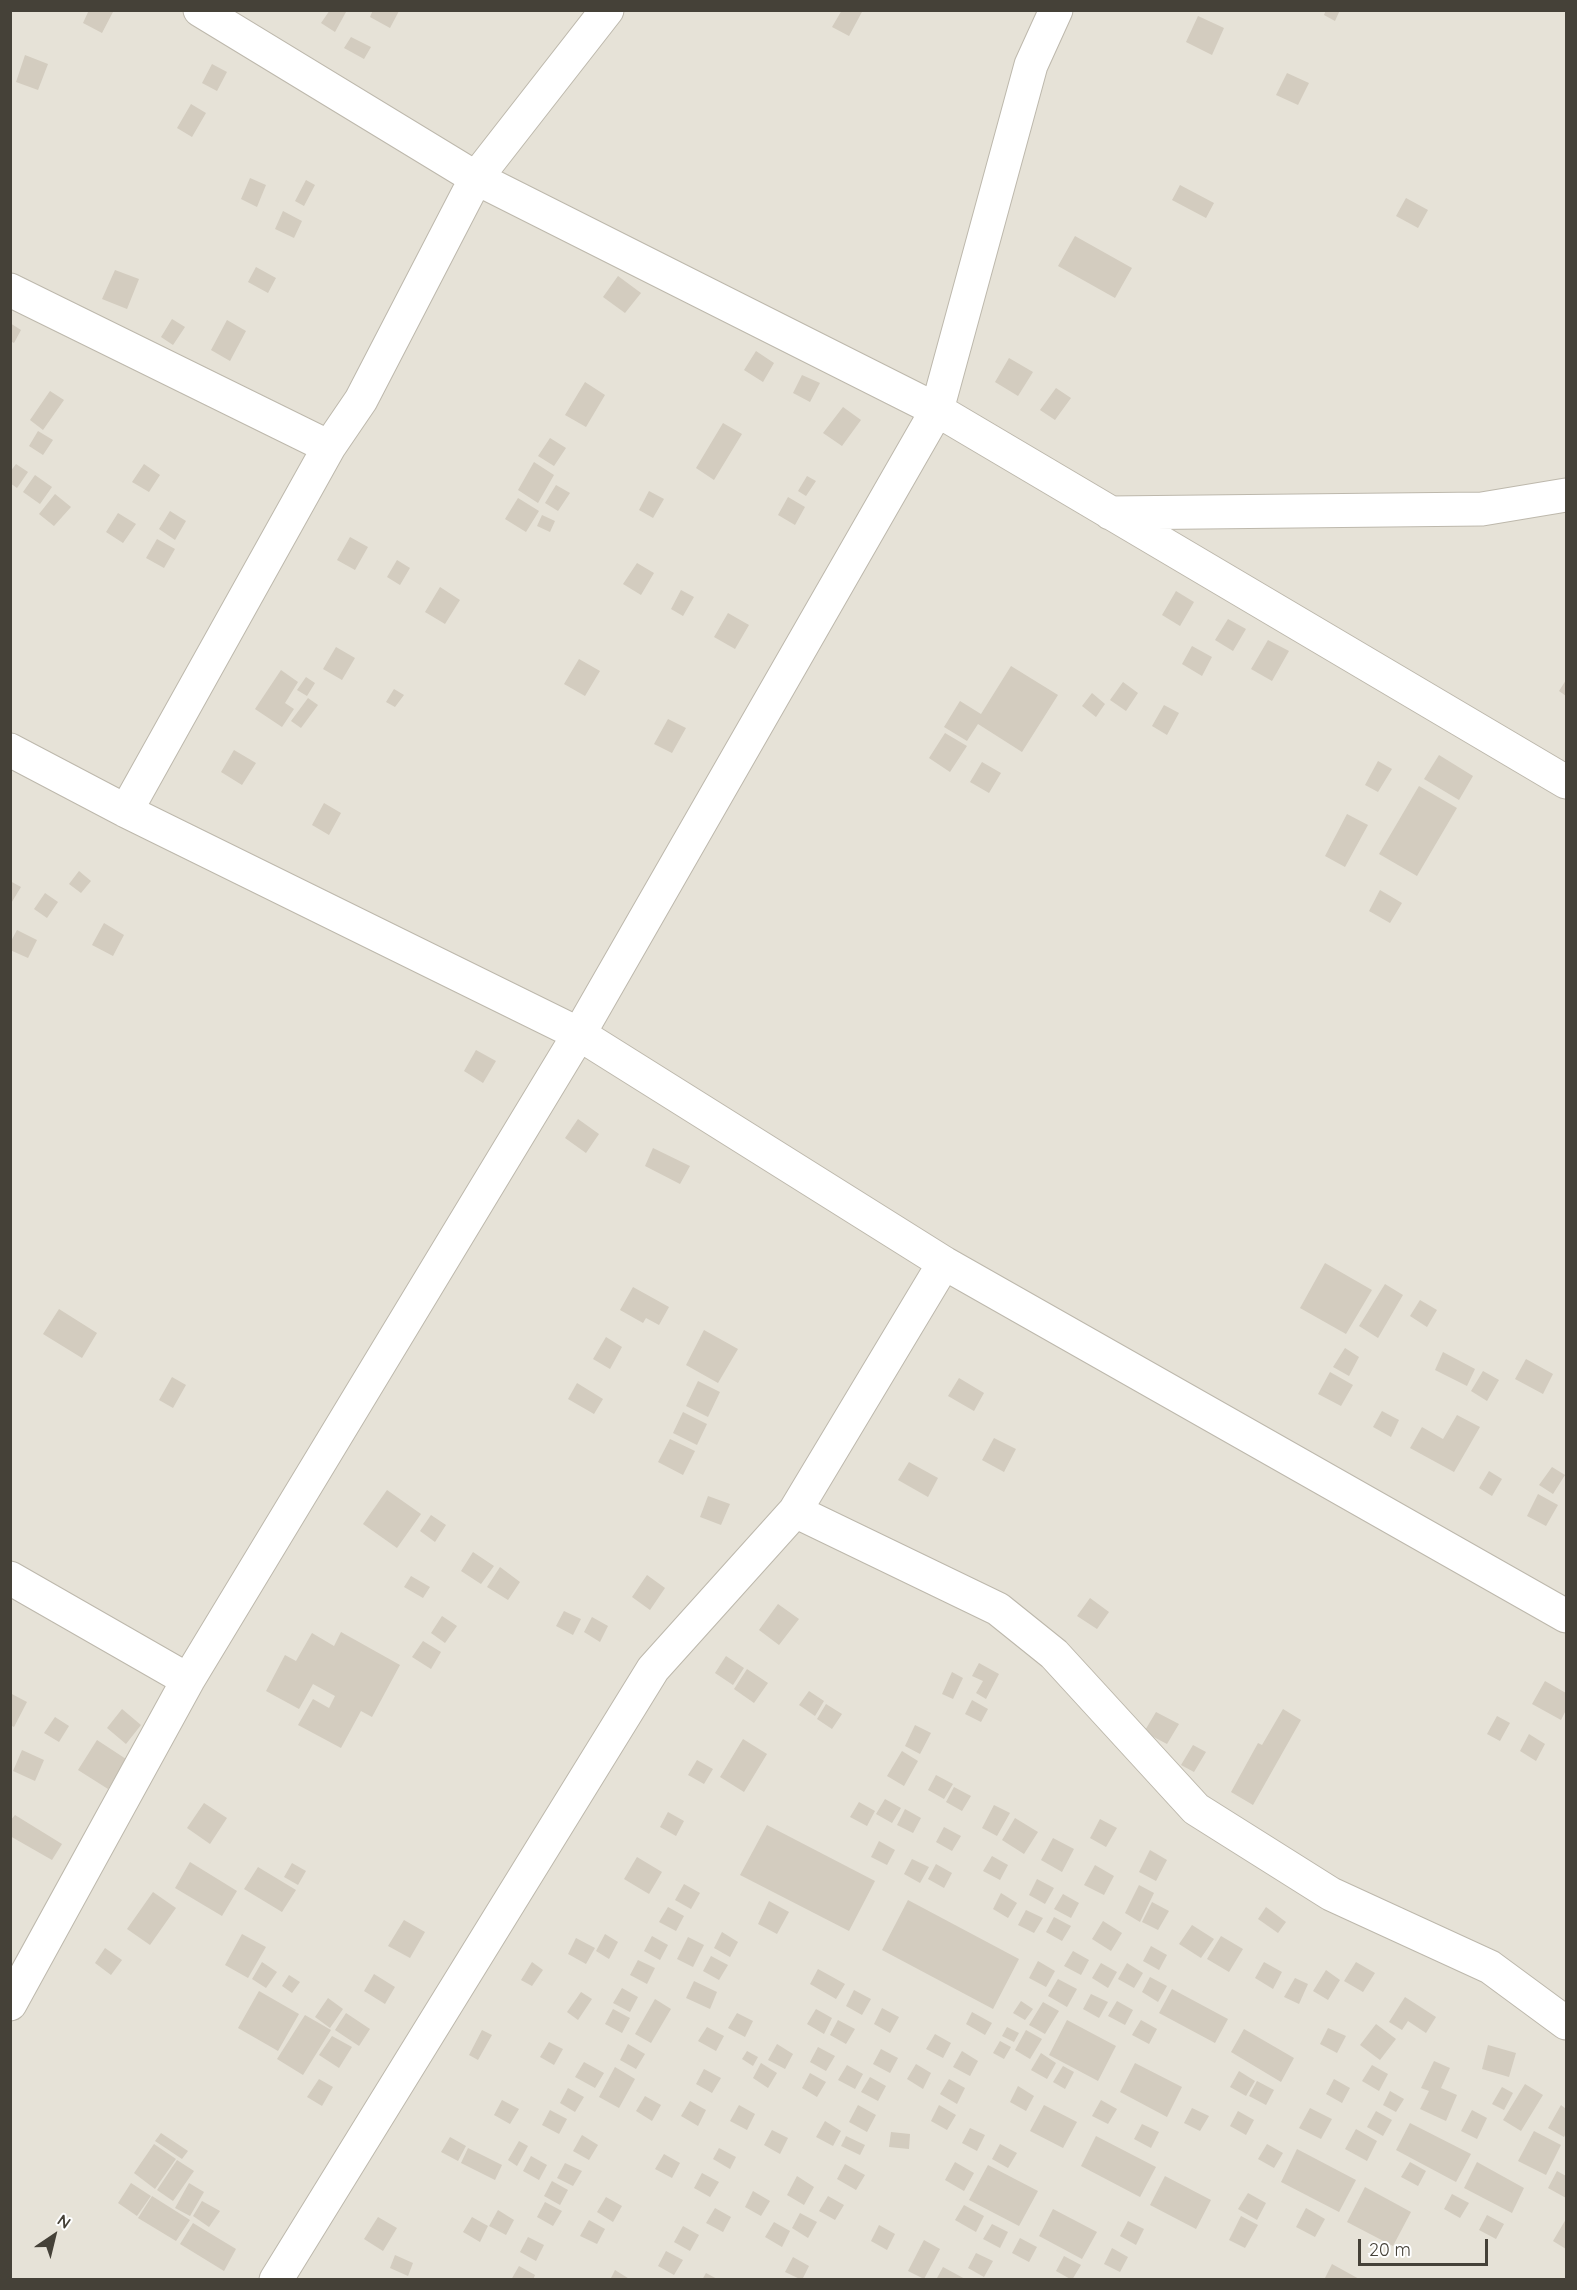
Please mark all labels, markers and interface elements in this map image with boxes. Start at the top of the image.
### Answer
north arrow [24,2206,84,2266]
text: N [54,2210,75,2233]
scale bar [1361,2227,1492,2265]
text: 20 m [1369,2238,1411,2261]

